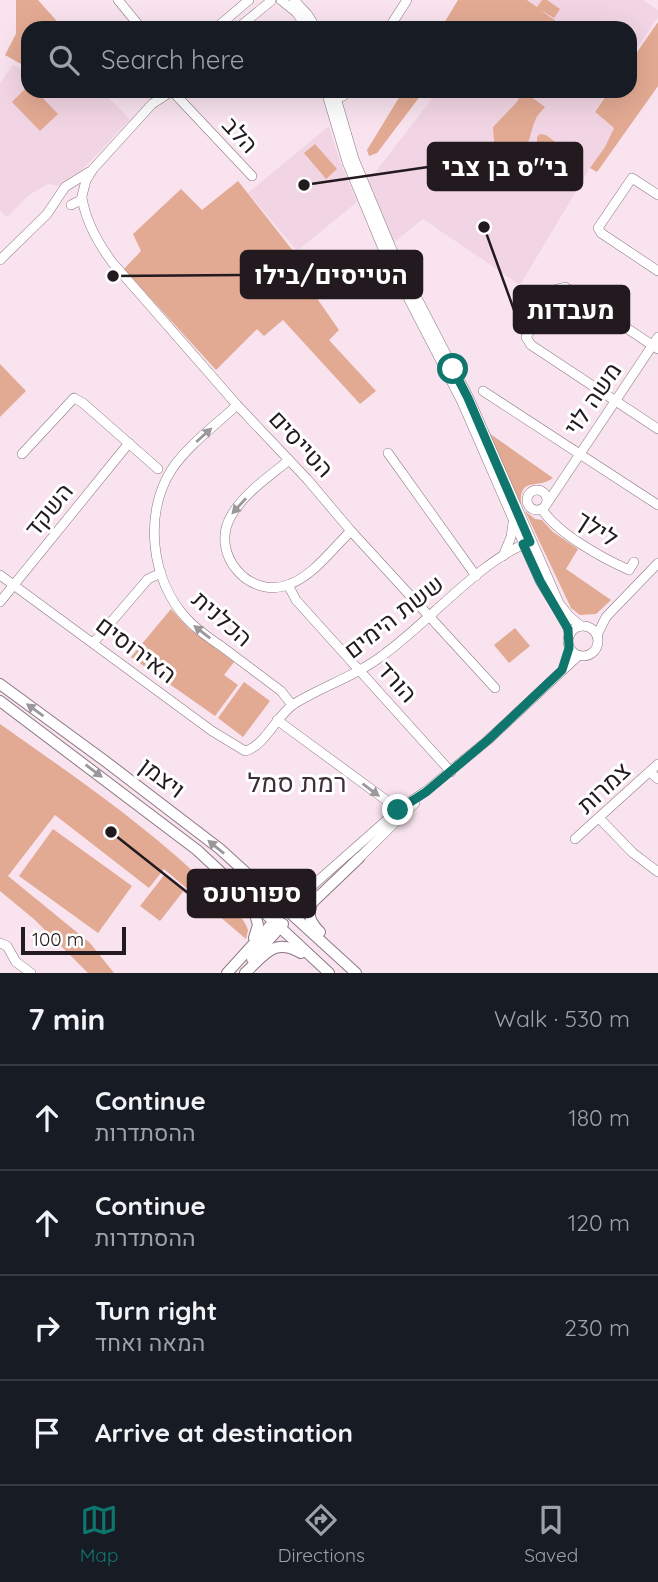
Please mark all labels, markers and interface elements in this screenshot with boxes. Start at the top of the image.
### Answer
search box [21,21,637,98]
icon: search [45,41,83,79]
text: Search here [101,43,245,76]
street label: הלב [216,110,265,159]
callout: בי"ס בן צבי [428,143,582,190]
text: בי"ס בן צבי [442,150,568,183]
callout: הטייסים/בילו [241,251,422,298]
text: הטייסים/בילו [254,258,408,291]
callout: מעבדות [514,286,629,333]
text: מעבדות [527,293,615,326]
route start [437,353,468,384]
street label: משה לוי [557,356,627,441]
street label: הטייסים [263,403,340,483]
one-way arrow [195,428,212,444]
street label: השקד [17,476,79,542]
one-way arrow [231,497,247,515]
street label: לילך [571,504,624,553]
street label: ששת הימים [337,568,449,665]
street label: הכלנית [186,584,259,653]
street label: האירוסים [90,609,183,689]
one-way arrow [193,624,211,639]
street label: הורד [371,654,424,708]
one-way arrow [26,703,44,717]
street label: ויצמן [134,750,191,804]
street label: צמרות [570,755,636,819]
one-way arrow [85,764,104,778]
district label: רמת סמל [248,766,347,799]
one-way arrow [362,783,380,797]
route end [382,794,413,825]
one-way arrow [208,840,225,855]
callout: ספורטנס [188,870,315,917]
text: ספורטנס [203,876,301,909]
scale bar [21,924,126,956]
text: 100 m [32,927,84,951]
text: 7 min [28,1000,106,1038]
text: Walk · 530 m [494,1004,630,1033]
text: Continue [95,1084,206,1117]
icon: ahead [28,1099,66,1137]
text: 180 m [568,1103,630,1132]
text: ההסתדרות [95,1118,195,1147]
text: Continue [95,1189,206,1222]
icon: ahead [28,1204,66,1242]
text: 120 m [568,1208,630,1237]
text: ההסתדרות [95,1223,195,1252]
text: Turn right [95,1294,217,1327]
icon: right [28,1309,66,1347]
text: 230 m [564,1313,630,1342]
text: המאה ואחד [95,1328,205,1357]
icon: arrive [28,1414,66,1452]
text: Arrive at destination [95,1416,353,1449]
tab: Map [80,1501,118,1567]
tab: Directions [278,1501,365,1567]
tab: Saved [524,1501,578,1567]

